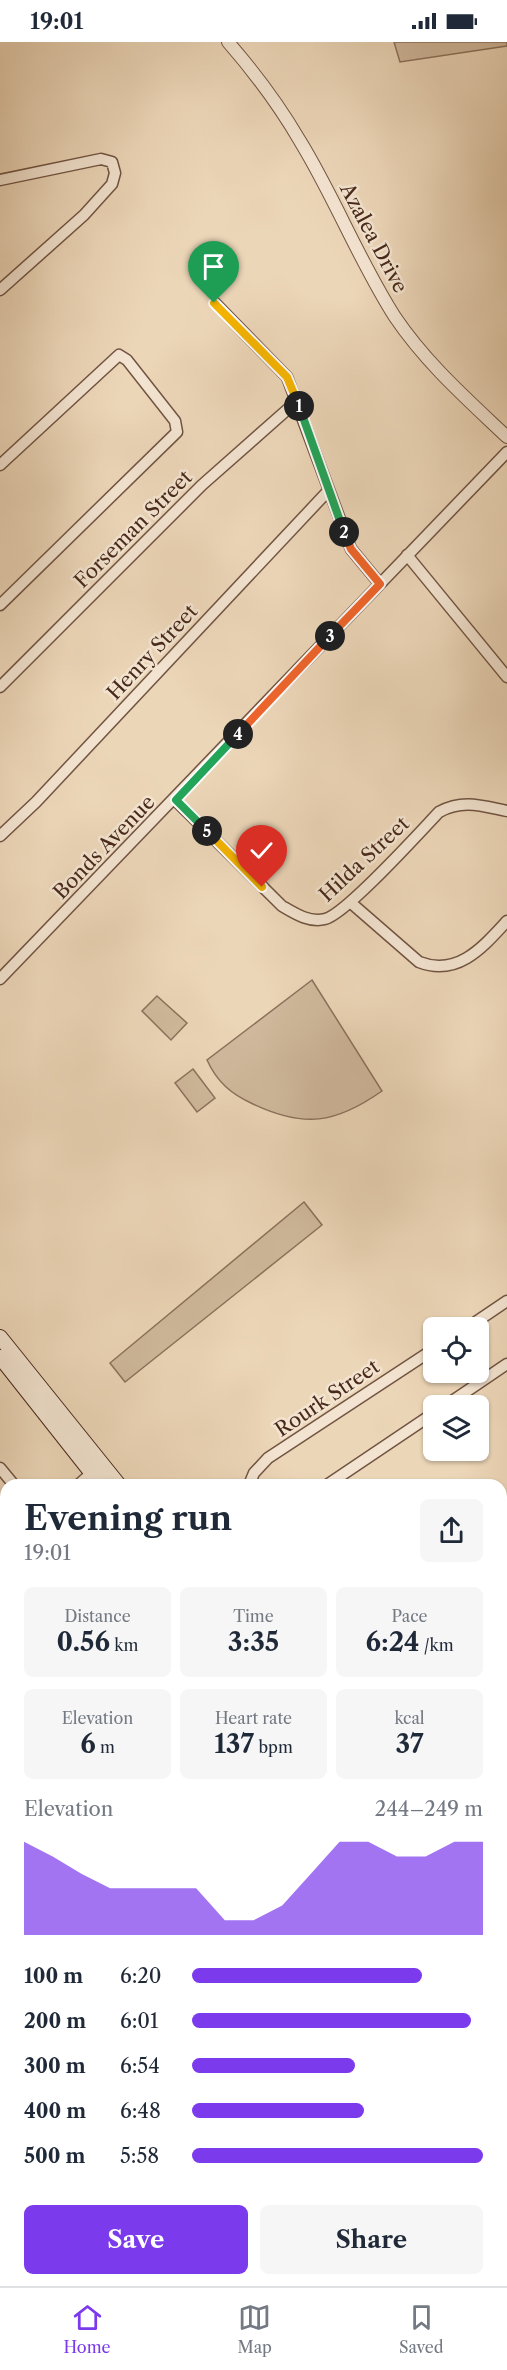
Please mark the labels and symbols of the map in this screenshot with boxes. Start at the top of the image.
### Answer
street label: Azalea Drive [335,178,413,297]
pin [188,241,239,303]
pin: 1 [284,391,314,421]
street label: Forseman Street [69,465,197,593]
pin: 2 [329,517,359,547]
street label: Henry Street [102,599,202,705]
pin: 3 [315,621,345,651]
pin: 4 [223,719,253,749]
street label: Bonds Avenue [48,790,160,904]
street label: Hilda Street [314,811,414,907]
pin: 5 [192,816,222,846]
pin [236,825,287,887]
street label: Rourk Street [270,1354,384,1442]

